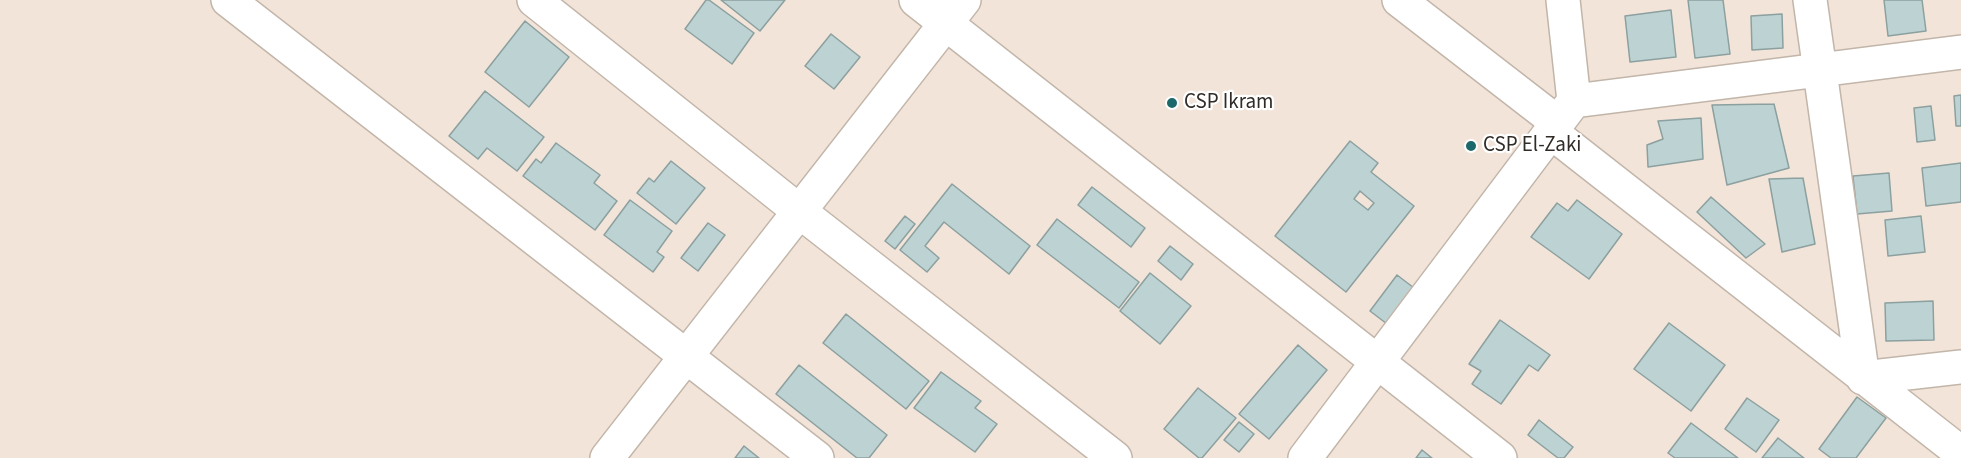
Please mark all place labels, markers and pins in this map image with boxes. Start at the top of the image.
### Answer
place label: CSP Ikram [1184,90,1273,116]
marker: CSP Ikram [1165,96,1179,110]
place label: CSP El-Zaki [1483,133,1581,159]
marker: CSP El-Zaki [1464,139,1478,153]

